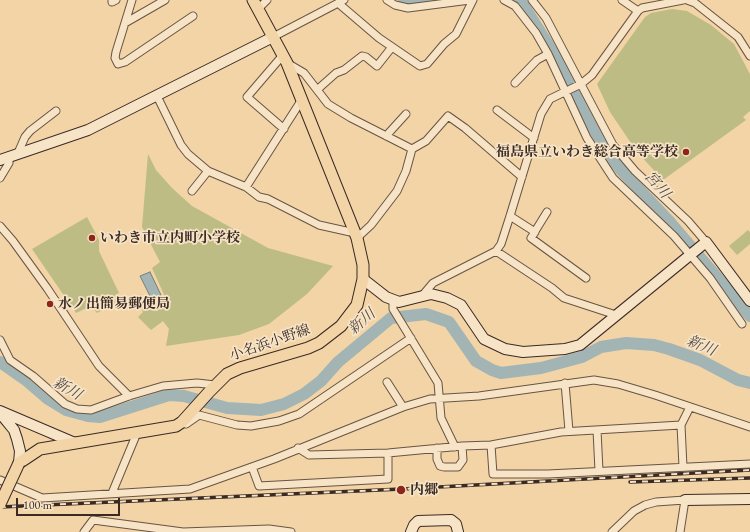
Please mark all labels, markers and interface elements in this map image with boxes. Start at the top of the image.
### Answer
place label: 福島県立いわき総合高等学校 [496,144,678,160]
marker: 福島県立いわき総合高等学校 [681,147,691,157]
water label: 宮川 [640,168,674,202]
place label: いわき市立内町小学校 [100,230,240,246]
marker: いわき市立内町小学校 [87,233,97,243]
place label: 水ノ出簡易郵便局 [58,296,170,312]
marker: 水ノ出簡易郵便局 [45,299,55,309]
water label: 新川 [345,305,379,339]
street label: 小名浜小野線 [228,321,312,365]
water label: 新川 [684,332,718,360]
water label: 新川 [50,374,84,404]
place label: 内郷 [410,482,438,498]
marker: 内郷 [395,484,407,496]
scale bar [18,490,122,516]
text: 100 m [23,497,52,513]

